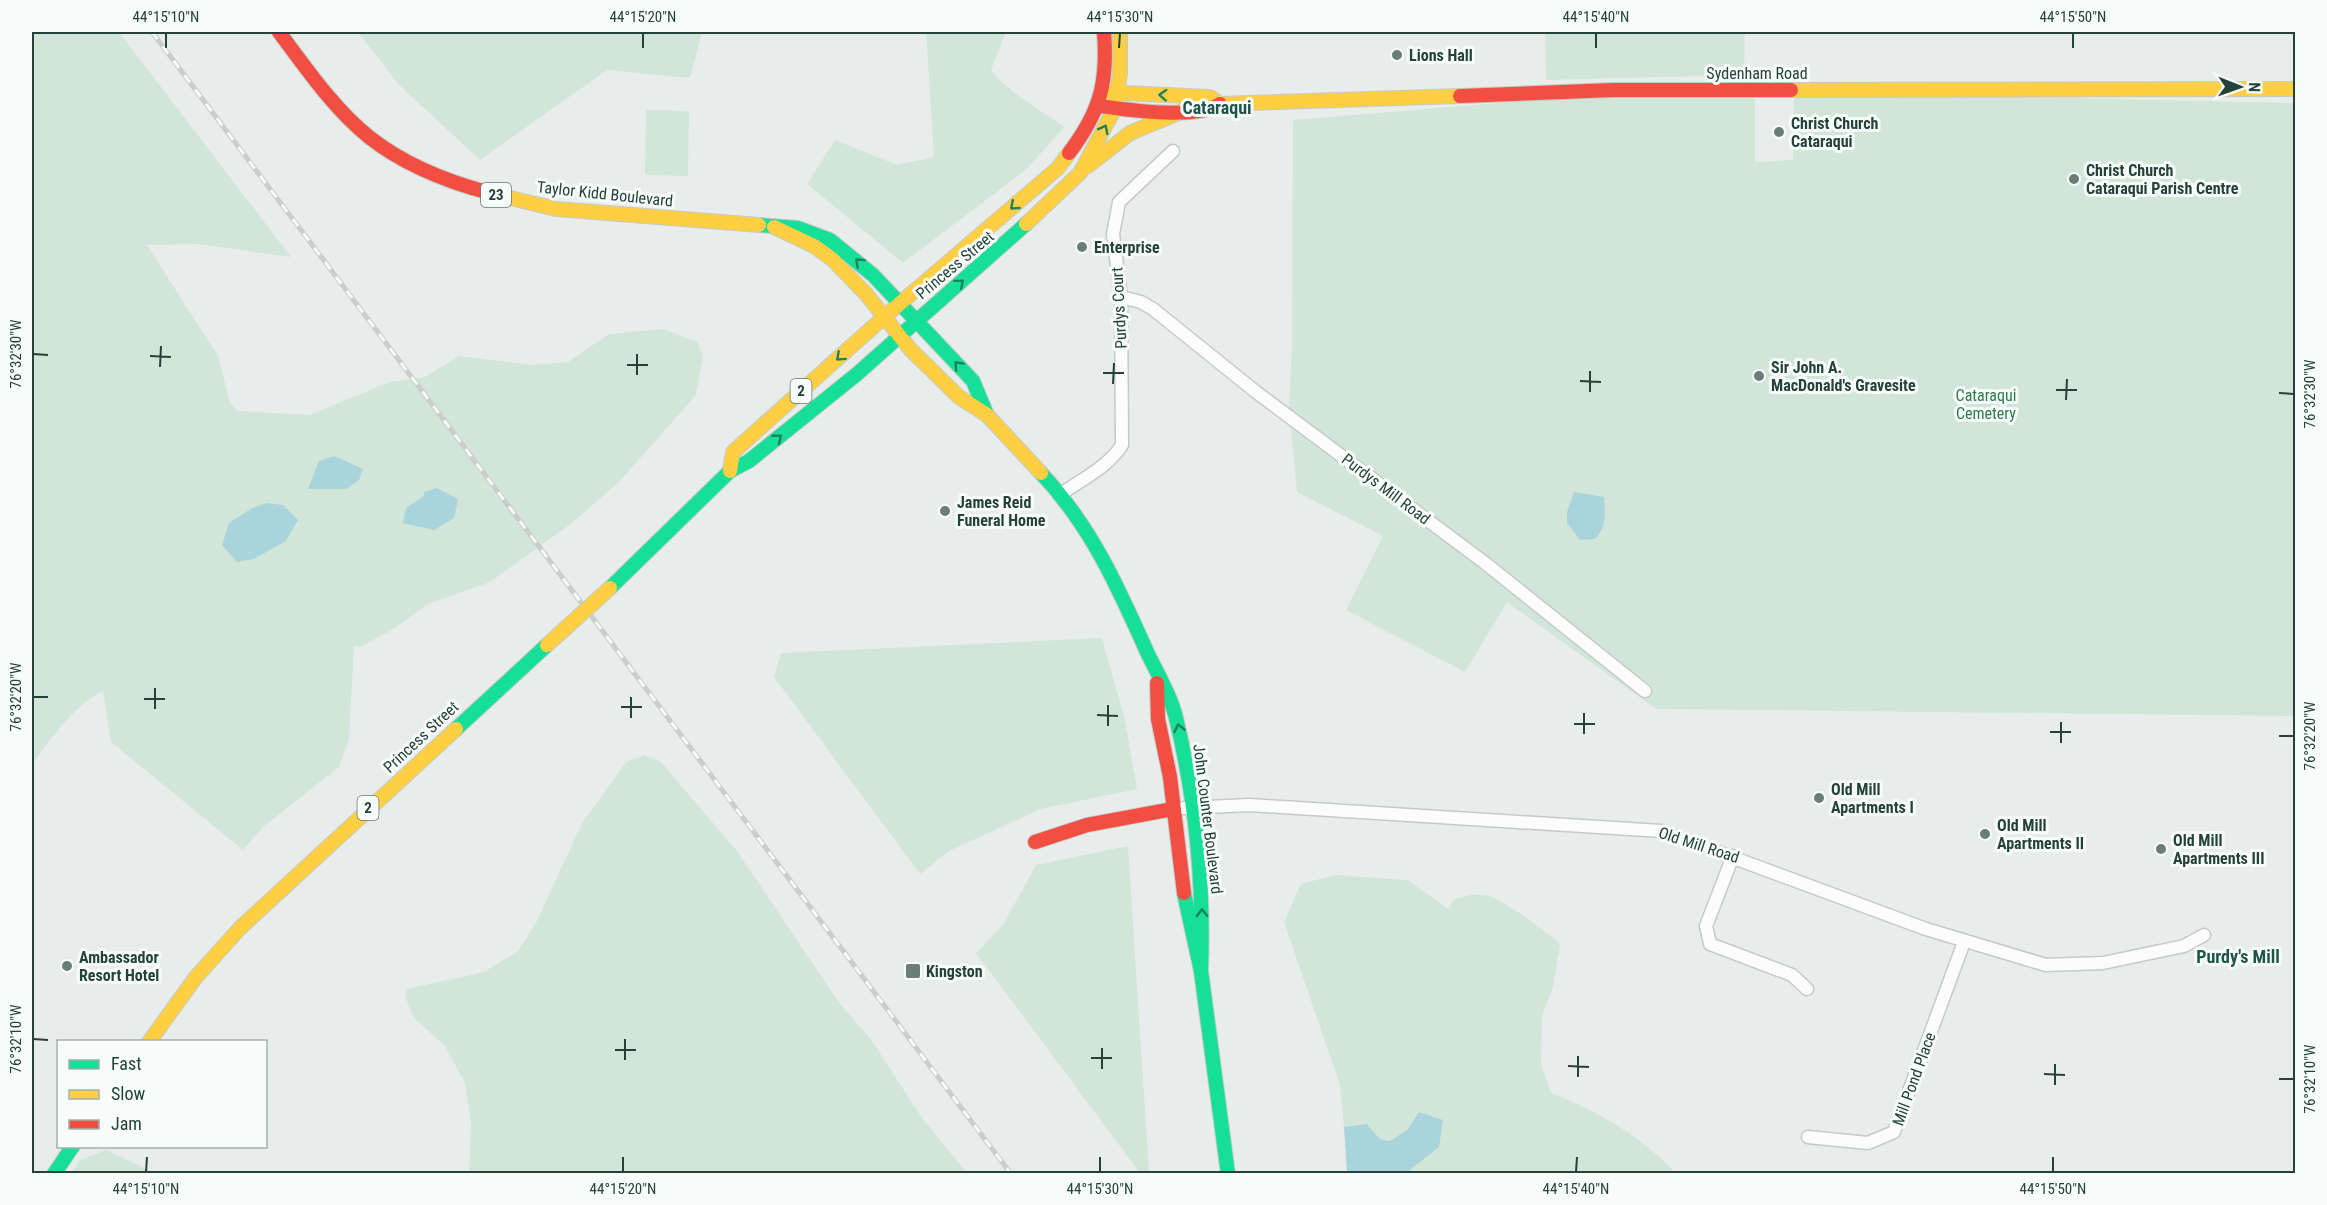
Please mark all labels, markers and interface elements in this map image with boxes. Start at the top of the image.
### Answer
text: 44°15'10"N [133,8,199,26]
text: 44°15'20"N [610,8,676,26]
text: 44°15'30"N [1087,8,1153,26]
text: 44°15'40"N [1563,8,1629,26]
text: 44°15'50"N [2040,8,2106,26]
place label: Lions Hall [1409,46,1473,65]
marker: Lions Hall [1390,48,1404,62]
north arrow [2210,57,2270,117]
street label: Sydenham Road [1706,64,1808,83]
text: N [2245,82,2264,92]
one-way arrow [1159,89,1168,102]
district label: Cataraqui [1182,97,1252,118]
place label: Christ Church Cataraqui [1791,114,1879,151]
one-way arrow [1097,125,1108,136]
marker: Christ Church Cataraqui [1772,125,1786,139]
place label: Christ Church Cataraqui Parish Centre [2086,161,2239,198]
marker: Christ Church Cataraqui Parish Centre [2067,172,2081,186]
street label: Taylor Kidd Boulevard [536,177,674,211]
road number: 23 [481,183,511,207]
one-way arrow [1010,199,1021,210]
street label: Princess Street [912,227,998,303]
place label: Enterprise [1094,238,1160,257]
marker: Enterprise [1075,240,1089,254]
one-way arrow [855,258,865,269]
street label: Purdys Court [1107,266,1131,349]
one-way arrow [953,279,964,290]
text: 76°32'30"W [7,319,25,388]
one-way arrow [836,350,846,361]
place label: Sir John A. MacDonald's Gravesite [1771,358,1916,395]
text: 76°32'30"W [2301,359,2319,428]
one-way arrow [954,361,965,372]
marker: Sir John A. MacDonald's Gravesite [1752,369,1766,383]
road number: 2 [790,379,812,403]
park label: Cataraqui Cemetery [1956,386,2016,423]
one-way arrow [771,434,782,445]
street label: Purdys Mill Road [1338,450,1434,528]
place label: James Reid Funeral Home [957,493,1046,530]
marker: James Reid Funeral Home [938,504,952,518]
text: 76°32'20"W [7,662,25,731]
street label: Princess Street [379,697,463,777]
text: 76°32'20"W [2301,701,2319,770]
one-way arrow [1173,723,1186,733]
street label: John Counter Boulevard [1189,743,1227,895]
place label: Old Mill Apartments I [1831,780,1914,817]
marker: Old Mill Apartments I [1812,791,1826,805]
road number: 2 [358,796,378,820]
place label: Old Mill Apartments II [1997,816,2084,853]
street label: Old Mill Road [1656,823,1742,867]
marker: Old Mill Apartments II [1978,827,1992,841]
place label: Old Mill Apartments III [2173,831,2264,868]
marker: Old Mill Apartments III [2154,842,2168,856]
one-way arrow [1196,908,1209,917]
district label: Purdy's Mill [2196,946,2280,967]
place label: Ambassador Resort Hotel [79,948,159,985]
marker: Ambassador Resort Hotel [60,959,74,973]
marker: Kingston [904,962,922,980]
place label: Kingston [926,962,983,981]
text: 76°32'10"W [7,1004,25,1073]
street label: Mill Pond Place [1888,1030,1940,1128]
legend [57,1040,267,1148]
text: 76°32'10"W [2301,1044,2319,1113]
text: Fast [111,1053,142,1074]
text: Slow [111,1083,146,1104]
text: Jam [111,1113,142,1134]
text: 44°15'10"N [113,1180,179,1198]
text: 44°15'20"N [590,1180,656,1198]
text: 44°15'30"N [1067,1180,1133,1198]
text: 44°15'40"N [1543,1180,1609,1198]
text: 44°15'50"N [2020,1180,2086,1198]

